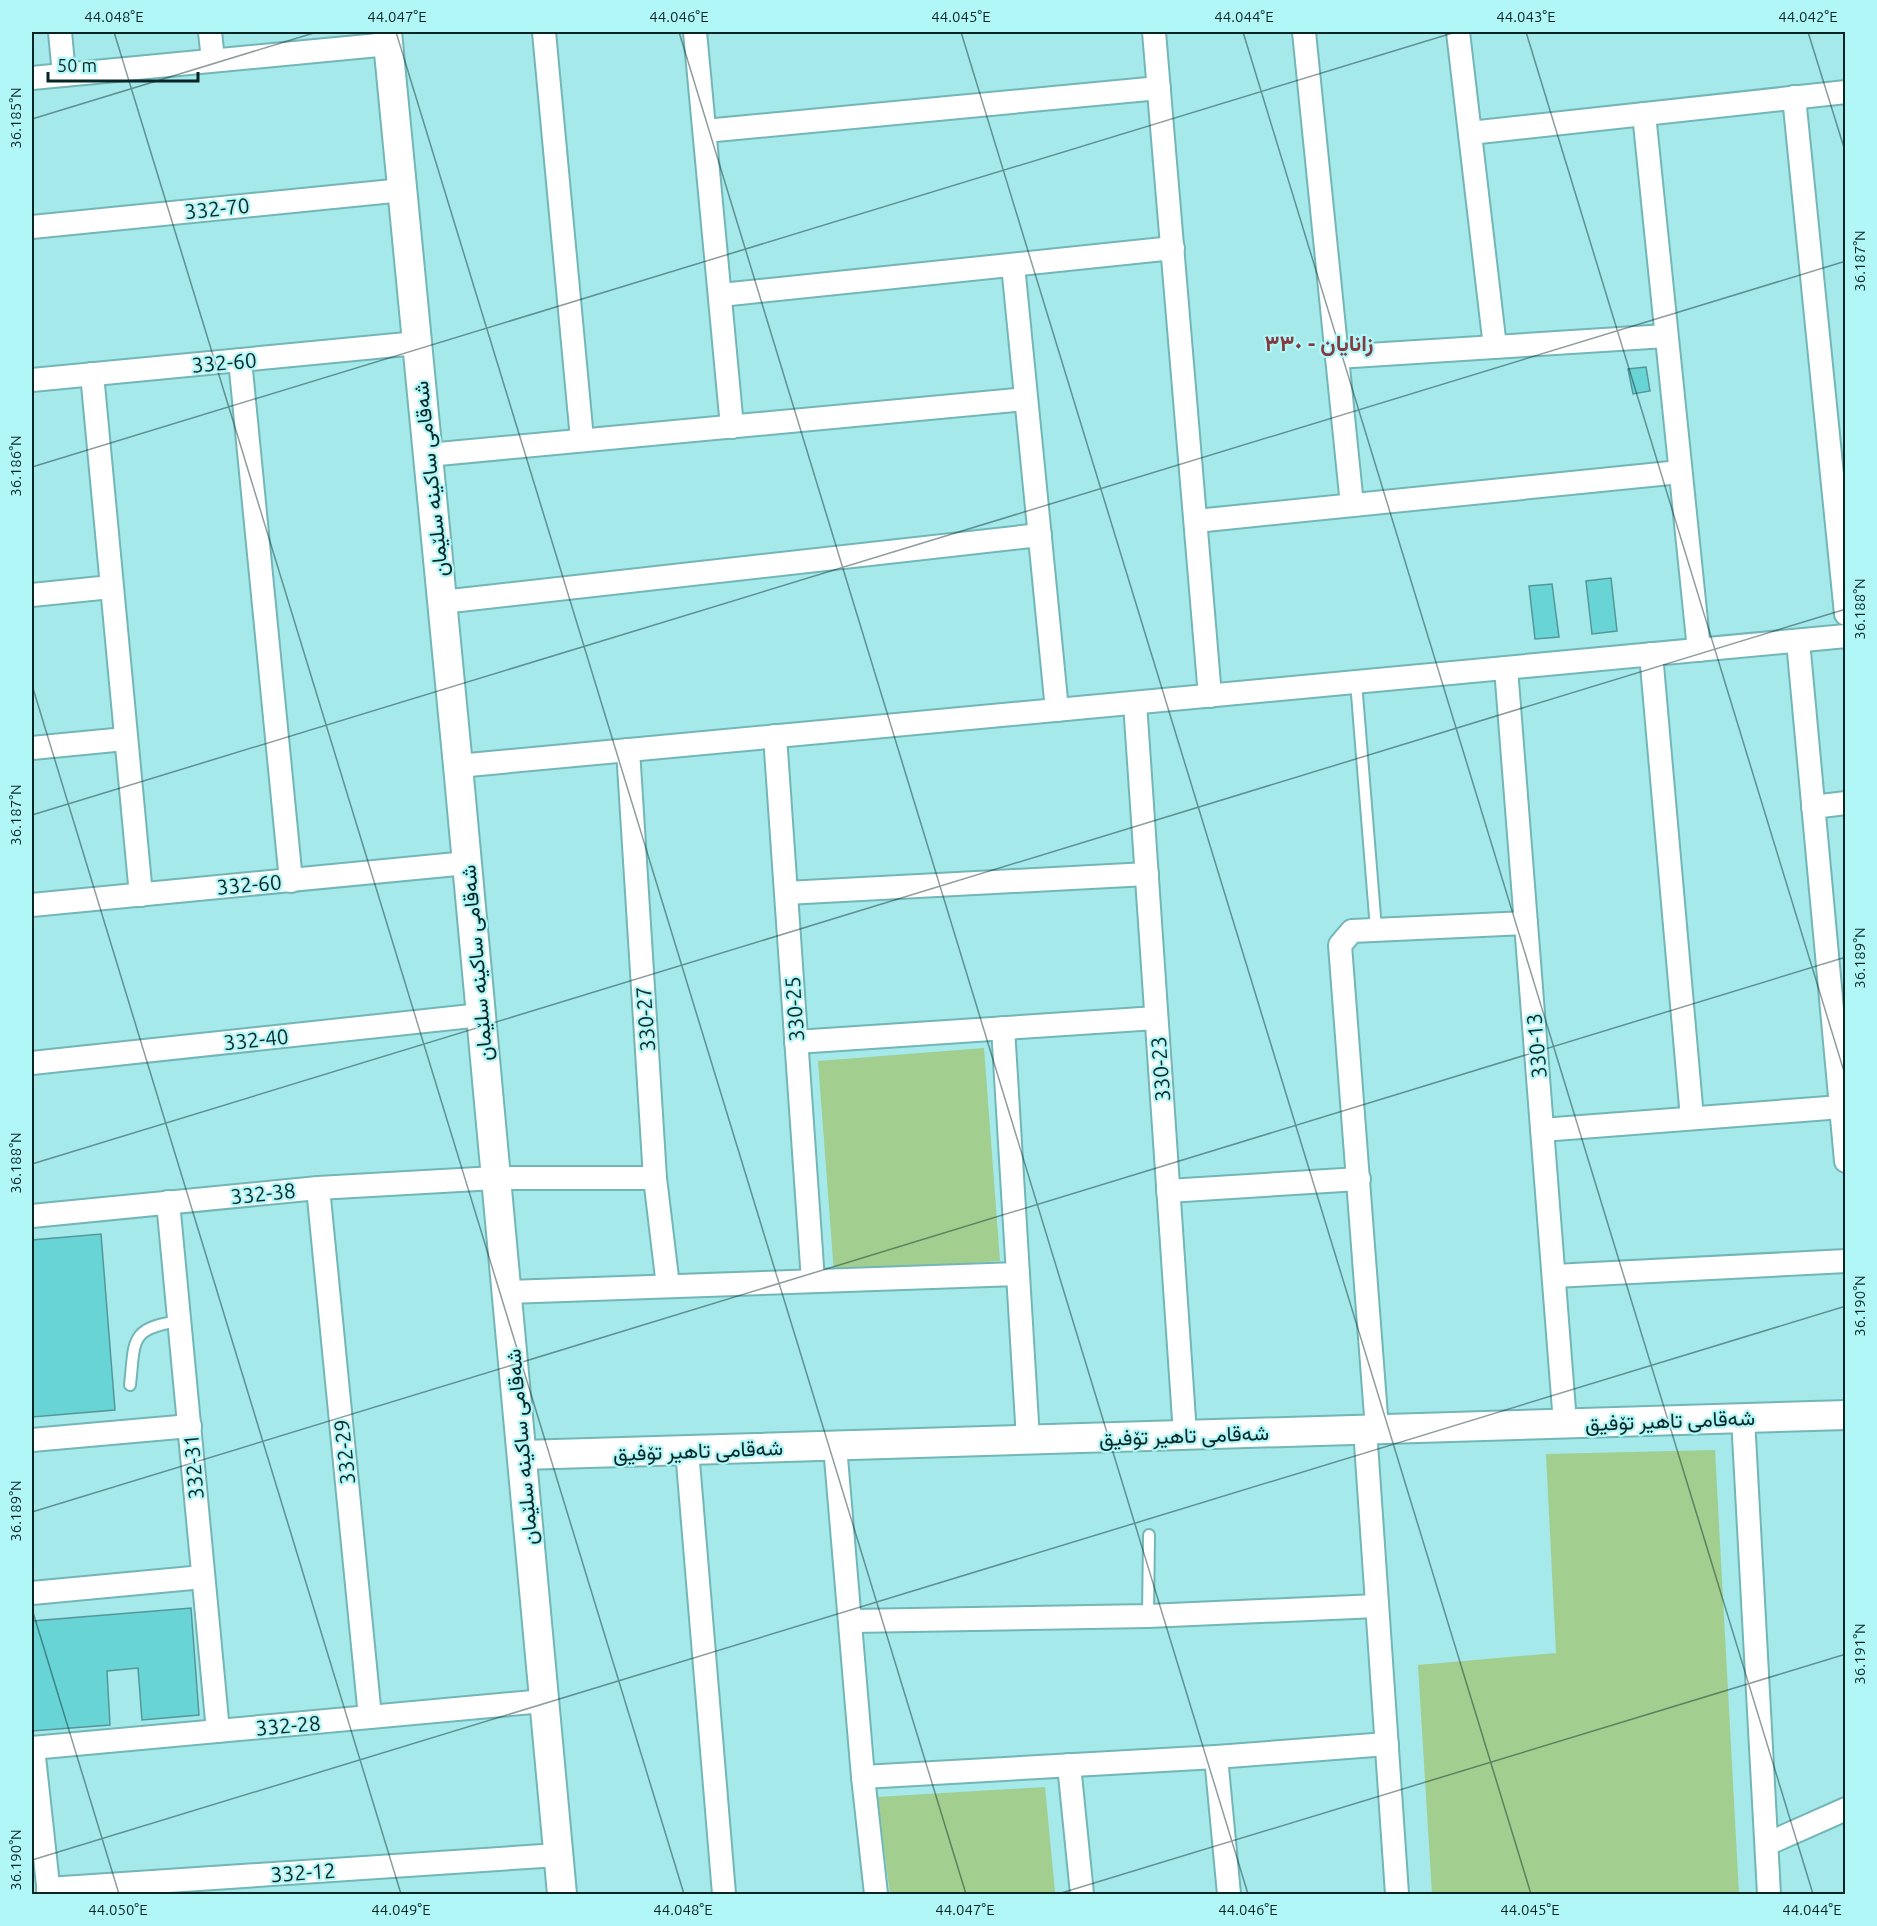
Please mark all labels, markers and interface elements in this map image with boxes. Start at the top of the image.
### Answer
text: 44.048°E [84,8,144,25]
text: 44.047°E [367,8,427,25]
text: 44.046°E [649,8,709,25]
text: 44.045°E [931,8,991,25]
text: 44.044°E [1214,8,1274,25]
text: 44.043°E [1496,8,1556,25]
text: 44.042°E [1778,8,1838,25]
scale bar [48,45,198,83]
text: 50 m [57,55,97,75]
text: 36.185°N [7,87,24,149]
street label: 332-70 [183,193,251,223]
text: 36.187°N [1851,230,1868,292]
district label: زانایان - ٣٣٠ [1265,330,1374,357]
street label: 332-60 [190,347,258,377]
street label: شەقامی ساکینە سلێمان [408,380,453,578]
text: 36.186°N [7,435,24,497]
text: 36.188°N [1851,578,1868,640]
text: 36.187°N [7,784,24,846]
street label: شەقامی ساکینە سلێمان [455,864,498,1062]
street label: 332-60 [215,869,283,899]
text: 36.189°N [1851,927,1868,989]
street label: 330-25 [780,976,808,1042]
street label: 330-27 [631,986,659,1052]
street label: 330-13 [1521,1012,1551,1080]
street label: 332-40 [222,1024,290,1054]
street label: 330-23 [1146,1036,1174,1102]
text: 36.188°N [7,1132,24,1194]
street label: 332-38 [229,1178,297,1208]
text: 36.190°N [1851,1275,1868,1337]
street label: شەقامی ساکینە سلێمان [500,1348,543,1546]
street label: شەقامی تاهیر تۆفیق [1585,1405,1755,1437]
street label: 332-29 [329,1418,359,1486]
street label: شەقامی تاهیر تۆفیق [1099,1420,1269,1452]
street label: 332-31 [178,1433,208,1501]
street label: شەقامی تاهیر تۆفیق [613,1435,783,1467]
text: 36.189°N [7,1480,24,1542]
text: 36.191°N [1851,1623,1868,1685]
street label: 332-28 [254,1710,322,1740]
text: 36.190°N [7,1829,24,1891]
street label: 332-12 [270,1858,336,1886]
text: 44.050°E [88,1901,148,1918]
text: 44.049°E [371,1901,431,1918]
text: 44.048°E [653,1901,713,1918]
text: 44.047°E [935,1901,995,1918]
text: 44.046°E [1218,1901,1278,1918]
text: 44.045°E [1500,1901,1560,1918]
text: 44.044°E [1782,1901,1842,1918]

